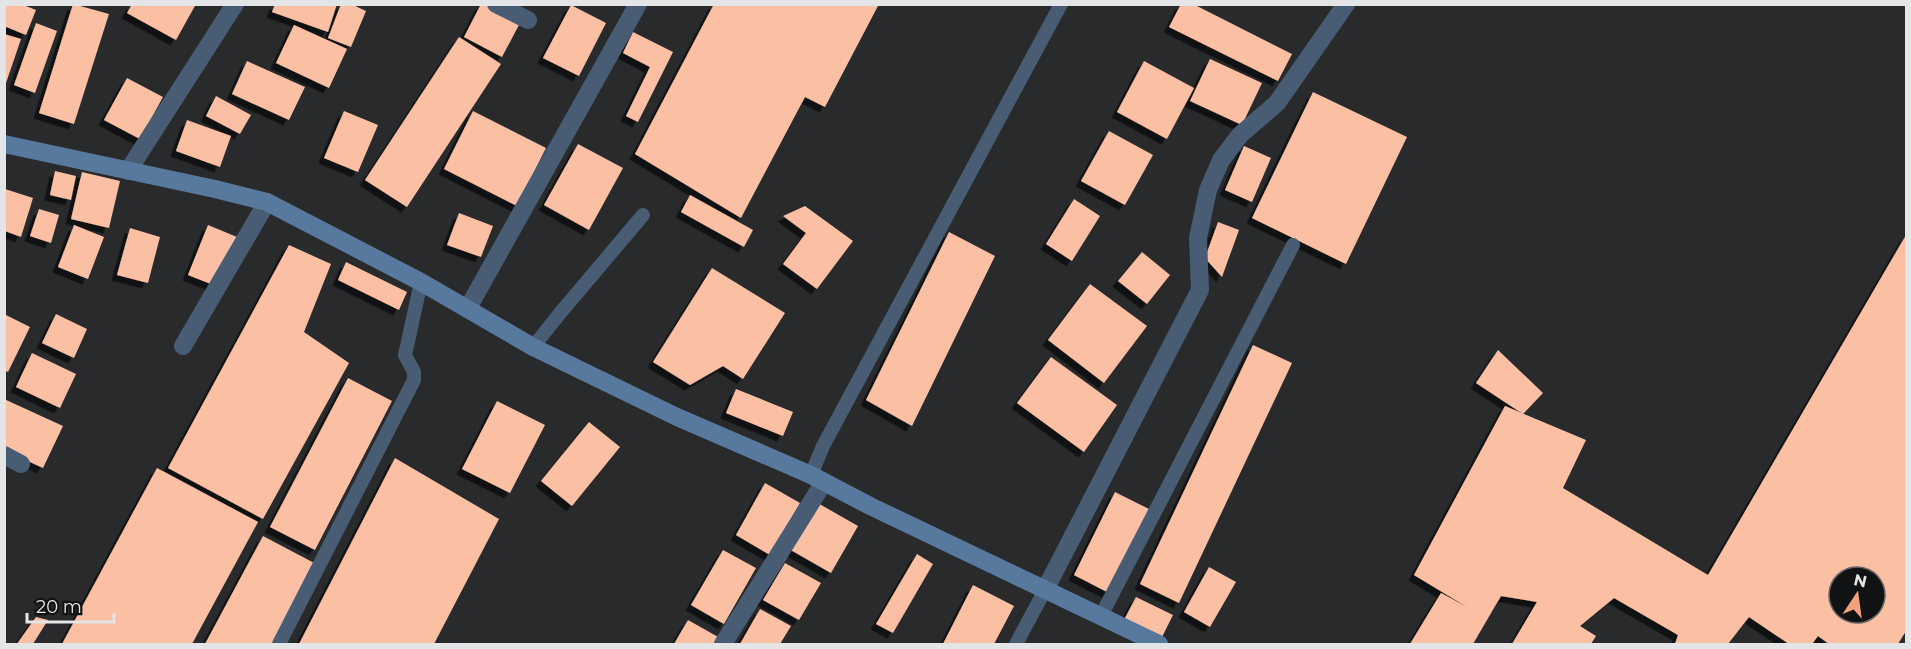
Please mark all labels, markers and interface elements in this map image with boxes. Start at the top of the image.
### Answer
north arrow [1827,565,1887,625]
text: N [1852,570,1869,592]
scale bar [27,586,114,624]
text: 20 m [36,596,82,618]

